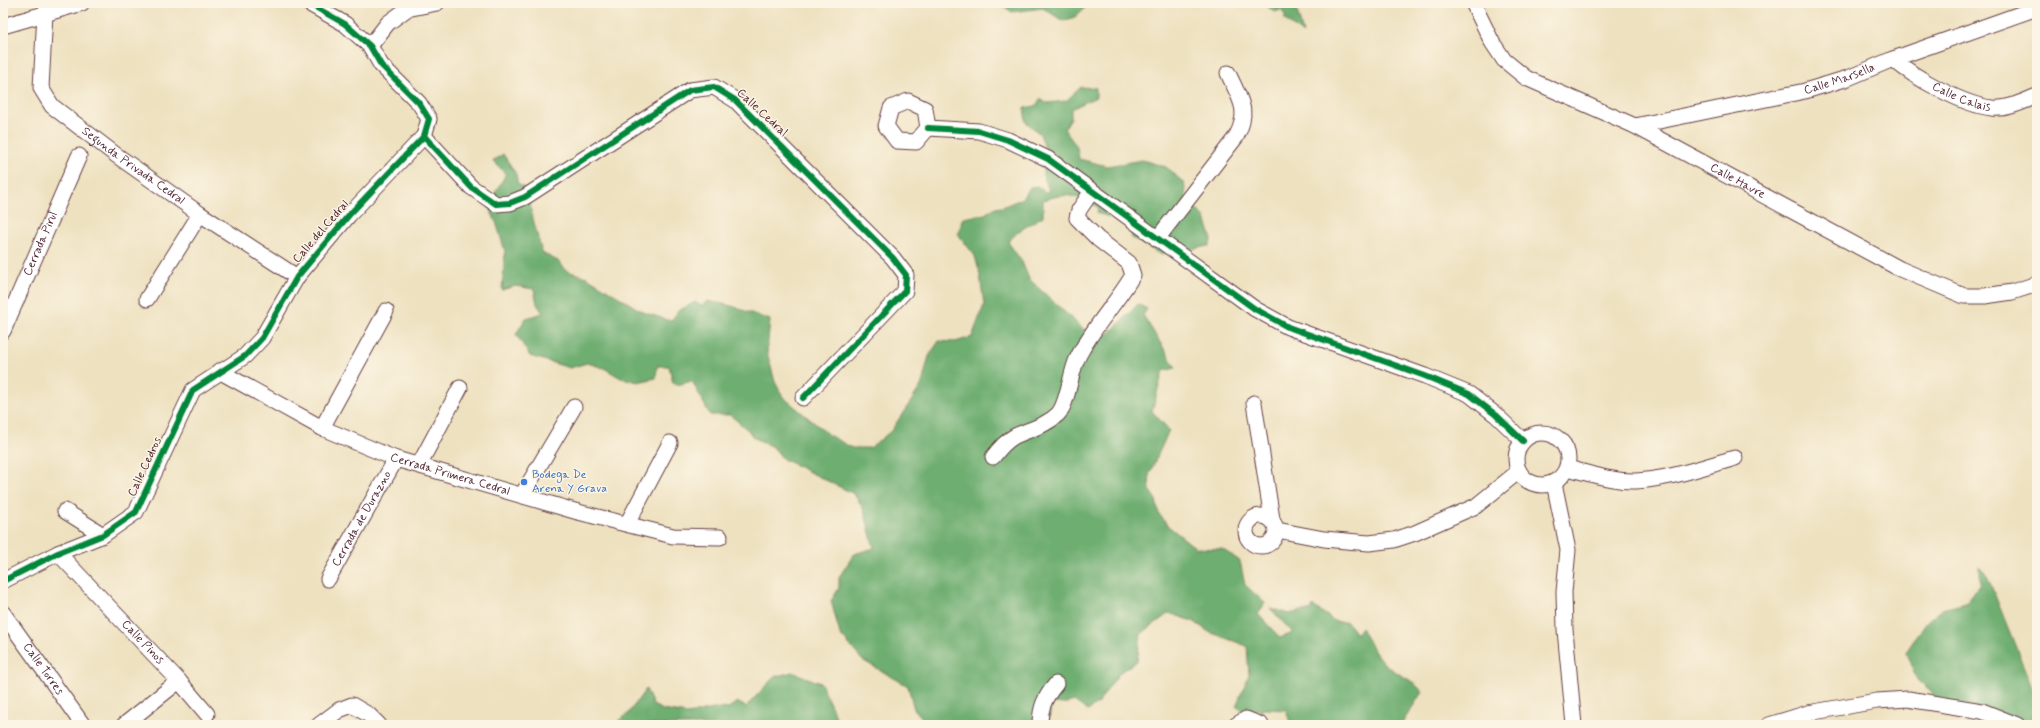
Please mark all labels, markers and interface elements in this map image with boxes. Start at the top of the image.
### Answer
street label: Calle Marsella [1802,59,1878,99]
street label: Calle Calais [1929,79,1992,116]
street label: Calle Cedral [733,85,791,141]
street label: Segunda Privada Cedral [78,123,188,209]
street label: Calle Havre [1707,160,1768,203]
street label: Calle del Cedral [289,197,353,267]
street label: Cerrada Pirul [20,209,62,279]
street label: Calle Cedros [124,434,166,499]
street label: Cerrada Primera Cedral [388,449,511,500]
place label: Bodega De Arena Y Grava [532,467,607,497]
street label: Cerrada de Durazno [329,468,396,570]
marker: Bodega De Arena Y Grava [519,477,529,487]
street label: Calle Pinos [118,617,167,668]
street label: Calle Torres [19,640,68,699]

